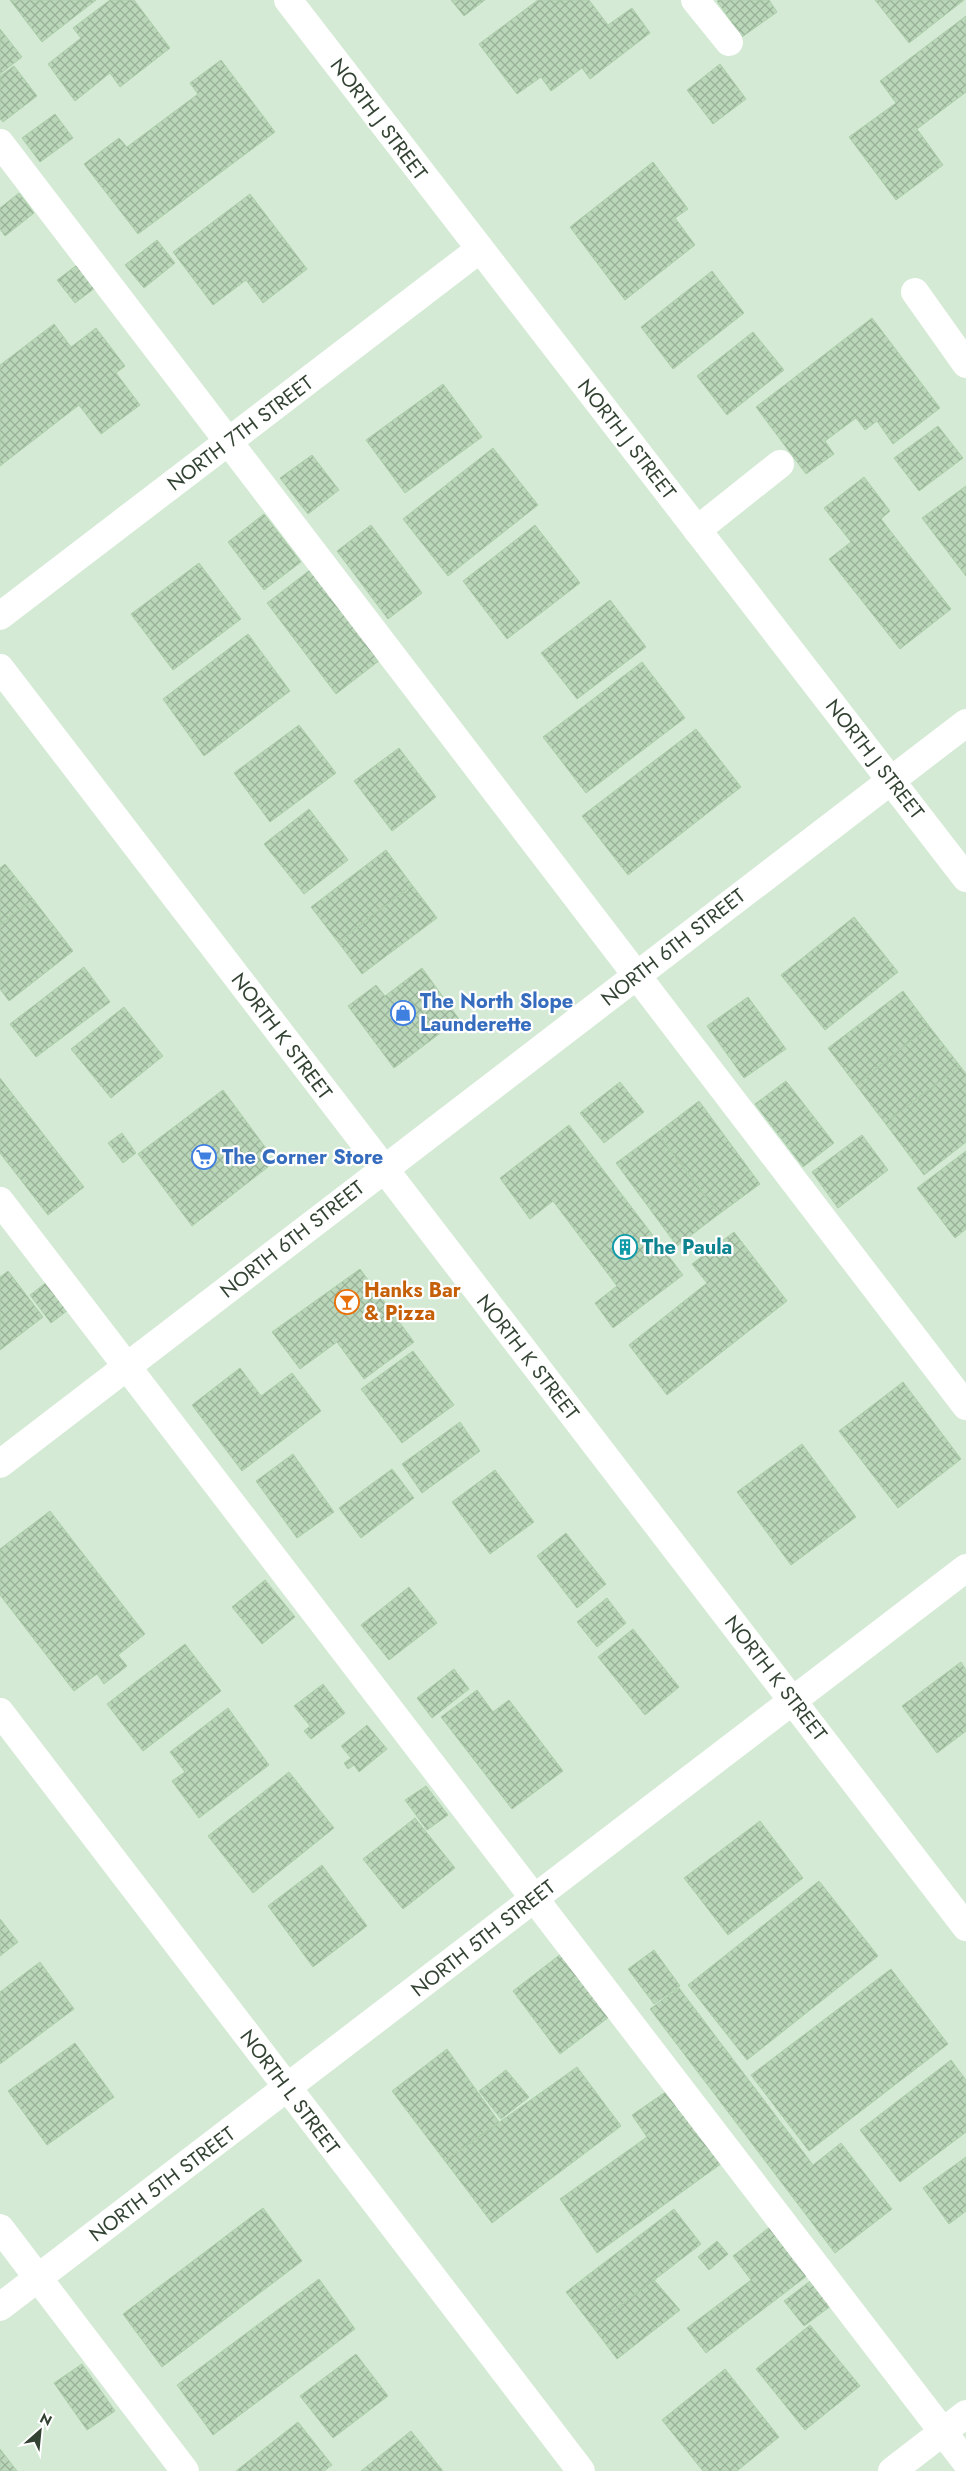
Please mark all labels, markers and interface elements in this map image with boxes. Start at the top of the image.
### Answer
street label: NORTH J STREET [323,52,434,187]
street label: NORTH 7TH STREET [161,369,320,498]
street label: NORTH J STREET [570,373,683,506]
street label: NORTH J STREET [818,693,931,826]
street label: NORTH 6TH STREET [595,881,752,1013]
street label: NORTH K STREET [224,967,339,1106]
place label: The North Slope Launderette [420,987,573,1039]
shop icon: The North Slope Launderette [390,1000,416,1026]
place label: The Corner Store [222,1143,383,1172]
supermarket icon: The Corner Store [191,1144,217,1170]
street label: NORTH 6TH STREET [214,1173,371,1305]
place label: The Paula [642,1233,732,1262]
building icon: The Paula [612,1234,638,1260]
place label: Hanks Bar & Pizza [364,1276,462,1328]
street label: NORTH K STREET [469,1288,586,1427]
bar icon: Hanks Bar & Pizza [334,1289,360,1315]
street label: NORTH K STREET [717,1609,834,1748]
street label: NORTH 5TH STREET [405,1872,562,2004]
street label: NORTH L STREET [233,2024,347,2161]
street label: NORTH 5TH STREET [83,2120,242,2249]
north arrow [15,2406,65,2456]
text: N [36,2408,55,2431]

